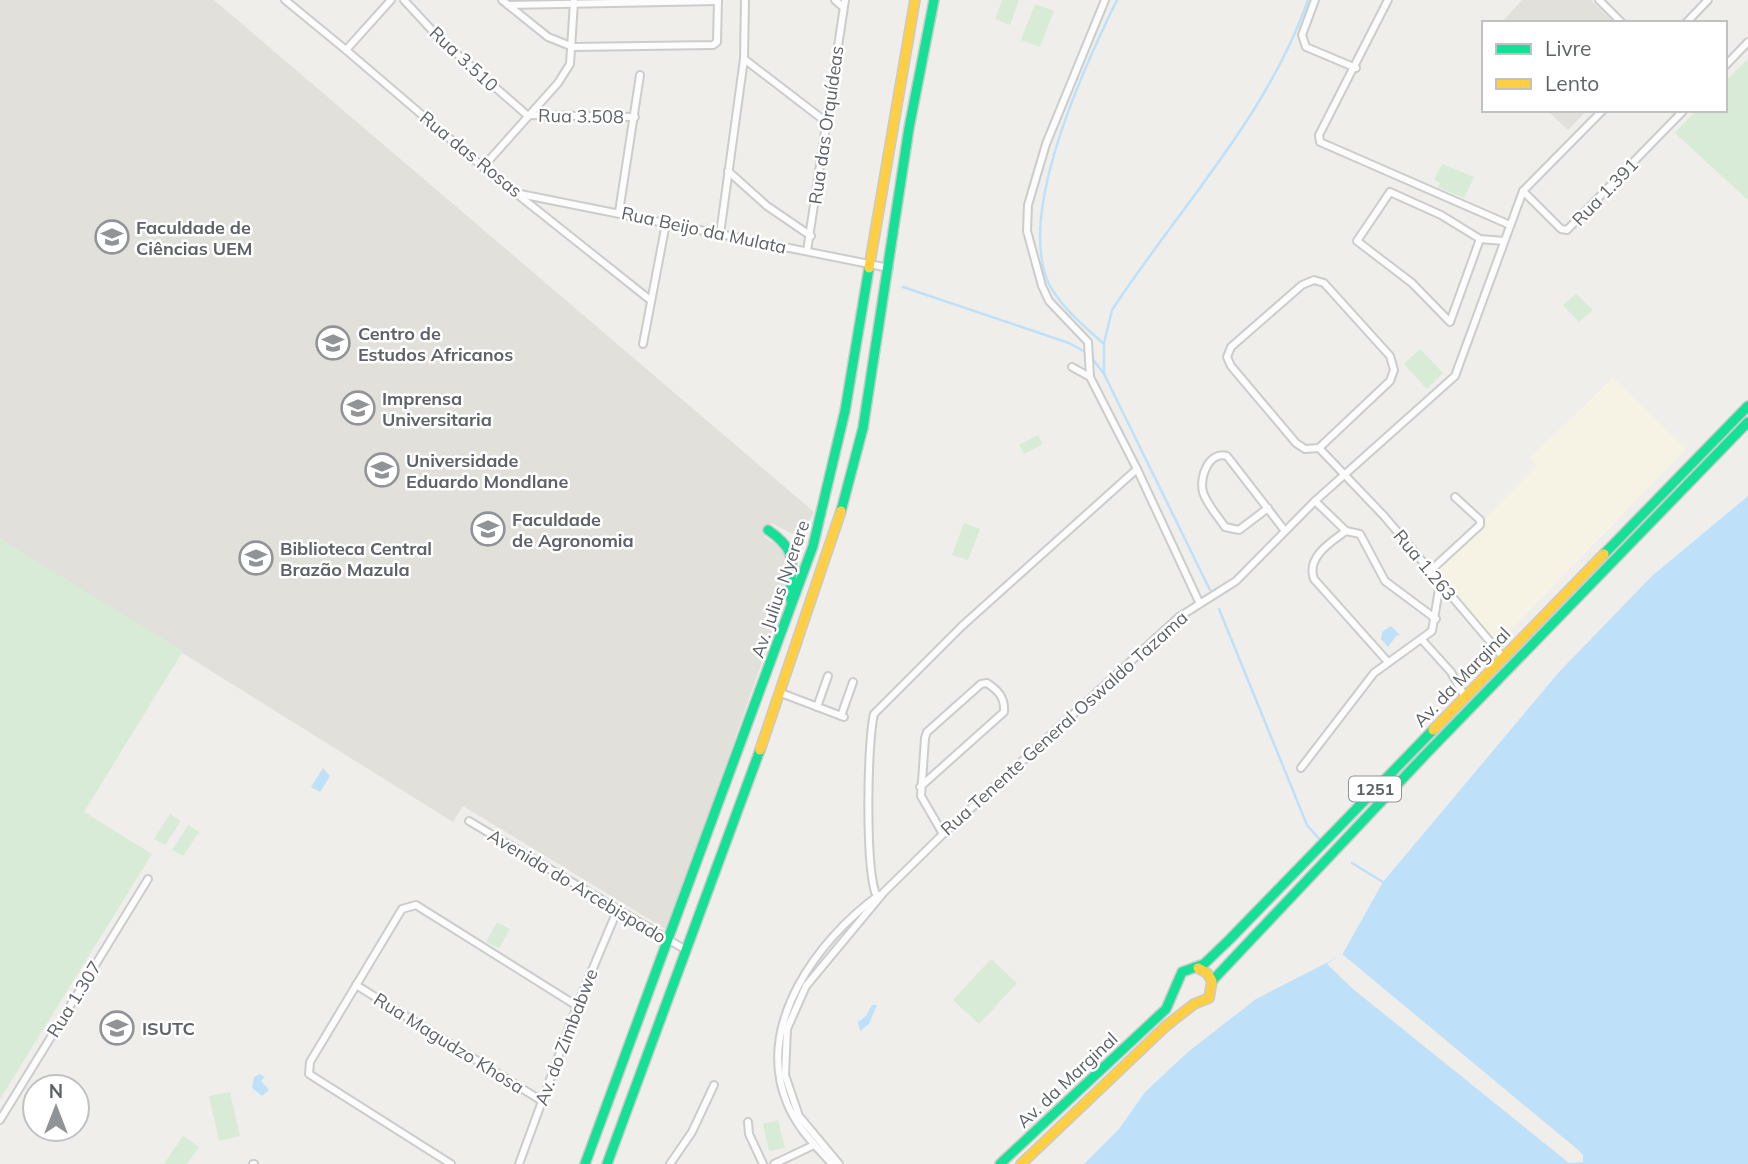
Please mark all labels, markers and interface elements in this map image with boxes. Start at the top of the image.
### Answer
street label: Rua 3.510 [425,21,503,97]
legend [1482,21,1727,112]
text: Livre [1545,35,1592,61]
street label: Rua das Orquídeas [804,44,849,206]
text: Lento [1545,70,1599,96]
street label: Rua 3.508 [538,104,624,128]
street label: Rua das Rosas [415,106,527,202]
street label: Rua 1.391 [1567,153,1643,231]
street label: Rua Beijo da Mulata [619,201,789,259]
place label: Faculdade de Ciências UEM [136,216,252,260]
school or university icon: Faculdade de Ciências UEM [93,218,131,256]
place label: Centro de Estudos Africanos [358,322,513,366]
school or university icon: Centro de Estudos Africanos [314,324,352,362]
place label: Imprensa Universitaria [382,387,492,431]
school or university icon: Imprensa Universitaria [339,389,377,427]
place label: Universidade Eduardo Mondlane [406,449,568,493]
school or university icon: Universidade Eduardo Mondlane [363,451,401,489]
place label: Faculdade de Agronomia [512,508,634,552]
school or university icon: Faculdade de Agronomia [469,510,507,548]
street label: Av. Julius Nyerere [746,517,814,661]
street label: Rua 1.263 [1389,525,1461,605]
place label: Biblioteca Central Brazão Mazula [280,537,432,581]
school or university icon: Biblioteca Central Brazão Mazula [237,539,275,577]
street label: Rua Tenente General Oswaldo Tazama [936,606,1192,840]
street label: Av. da Marginal [1409,622,1515,732]
road number: 1251 [1349,776,1401,802]
street label: Avenida do Arcebispado [484,824,670,948]
street label: Rua 1.307 [42,957,106,1041]
street label: Av. do Zimbabwe [529,965,603,1109]
street label: Rua Magudzo Khosa [370,987,528,1099]
school or university icon: ISUTC [98,1009,136,1047]
place label: ISUTC [142,1017,195,1040]
street label: Av. da Marginal [1012,1027,1122,1133]
north arrow [21,1073,91,1143]
text: N [49,1079,63,1103]

